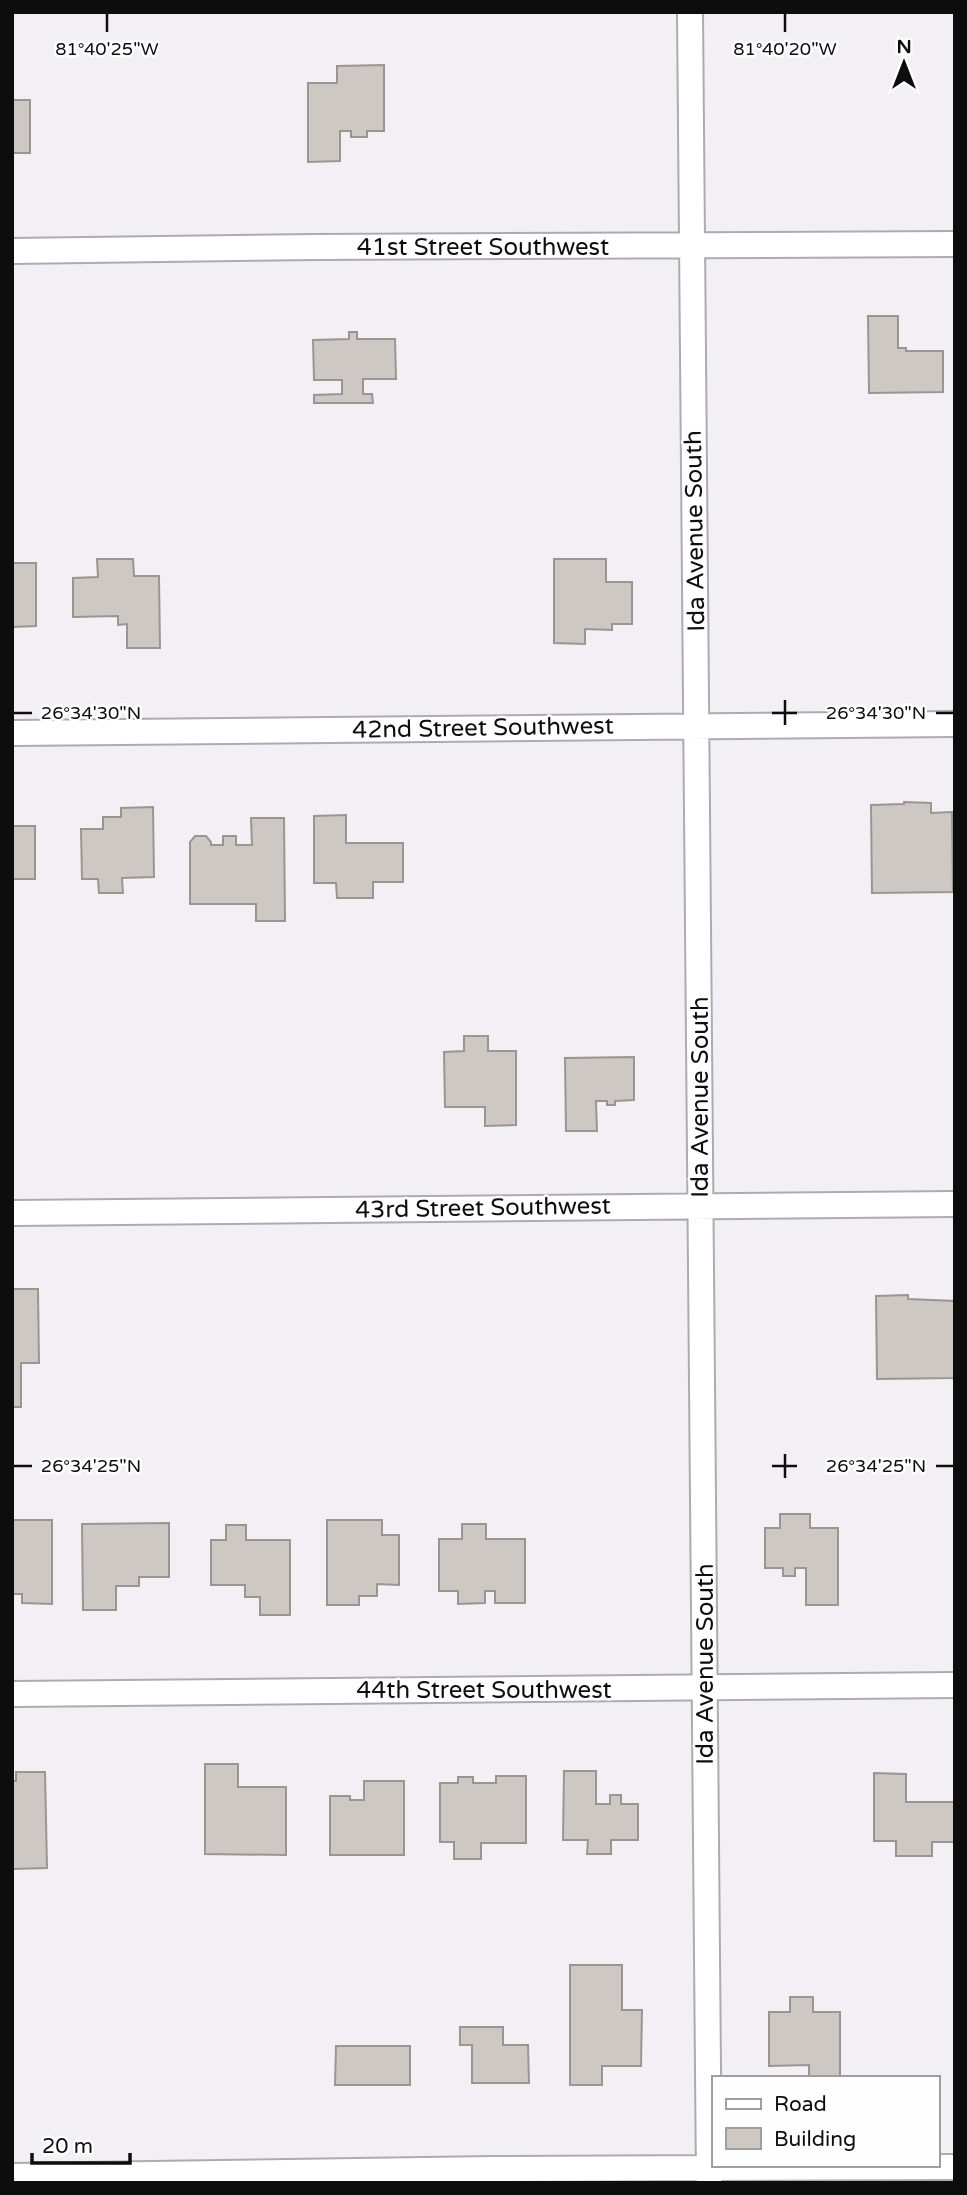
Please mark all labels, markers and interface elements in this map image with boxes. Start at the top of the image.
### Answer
north arrow [869,28,939,98]
text: N [896,36,912,58]
text: 81°40'25"W [55,38,159,60]
text: 81°40'20"W [733,38,837,60]
street label: 41st Street Southwest [357,233,609,262]
street label: Ida Avenue South [679,430,711,632]
text: 26°34'30"N [41,702,141,724]
text: 26°34'30"N [826,702,926,724]
street label: 42nd Street Southwest [352,711,614,745]
street label: Ida Avenue South [686,996,715,1198]
street label: 43rd Street Southwest [355,1191,611,1225]
text: 26°34'25"N [41,1455,141,1477]
text: 26°34'25"N [826,1455,926,1477]
street label: Ida Avenue South [691,1563,720,1765]
street label: 44th Street Southwest [356,1676,612,1705]
legend [712,2076,939,2167]
text: Road [774,2092,827,2117]
scale bar [32,2122,130,2166]
text: Building [774,2127,856,2152]
text: 20 m [42,2134,93,2159]

